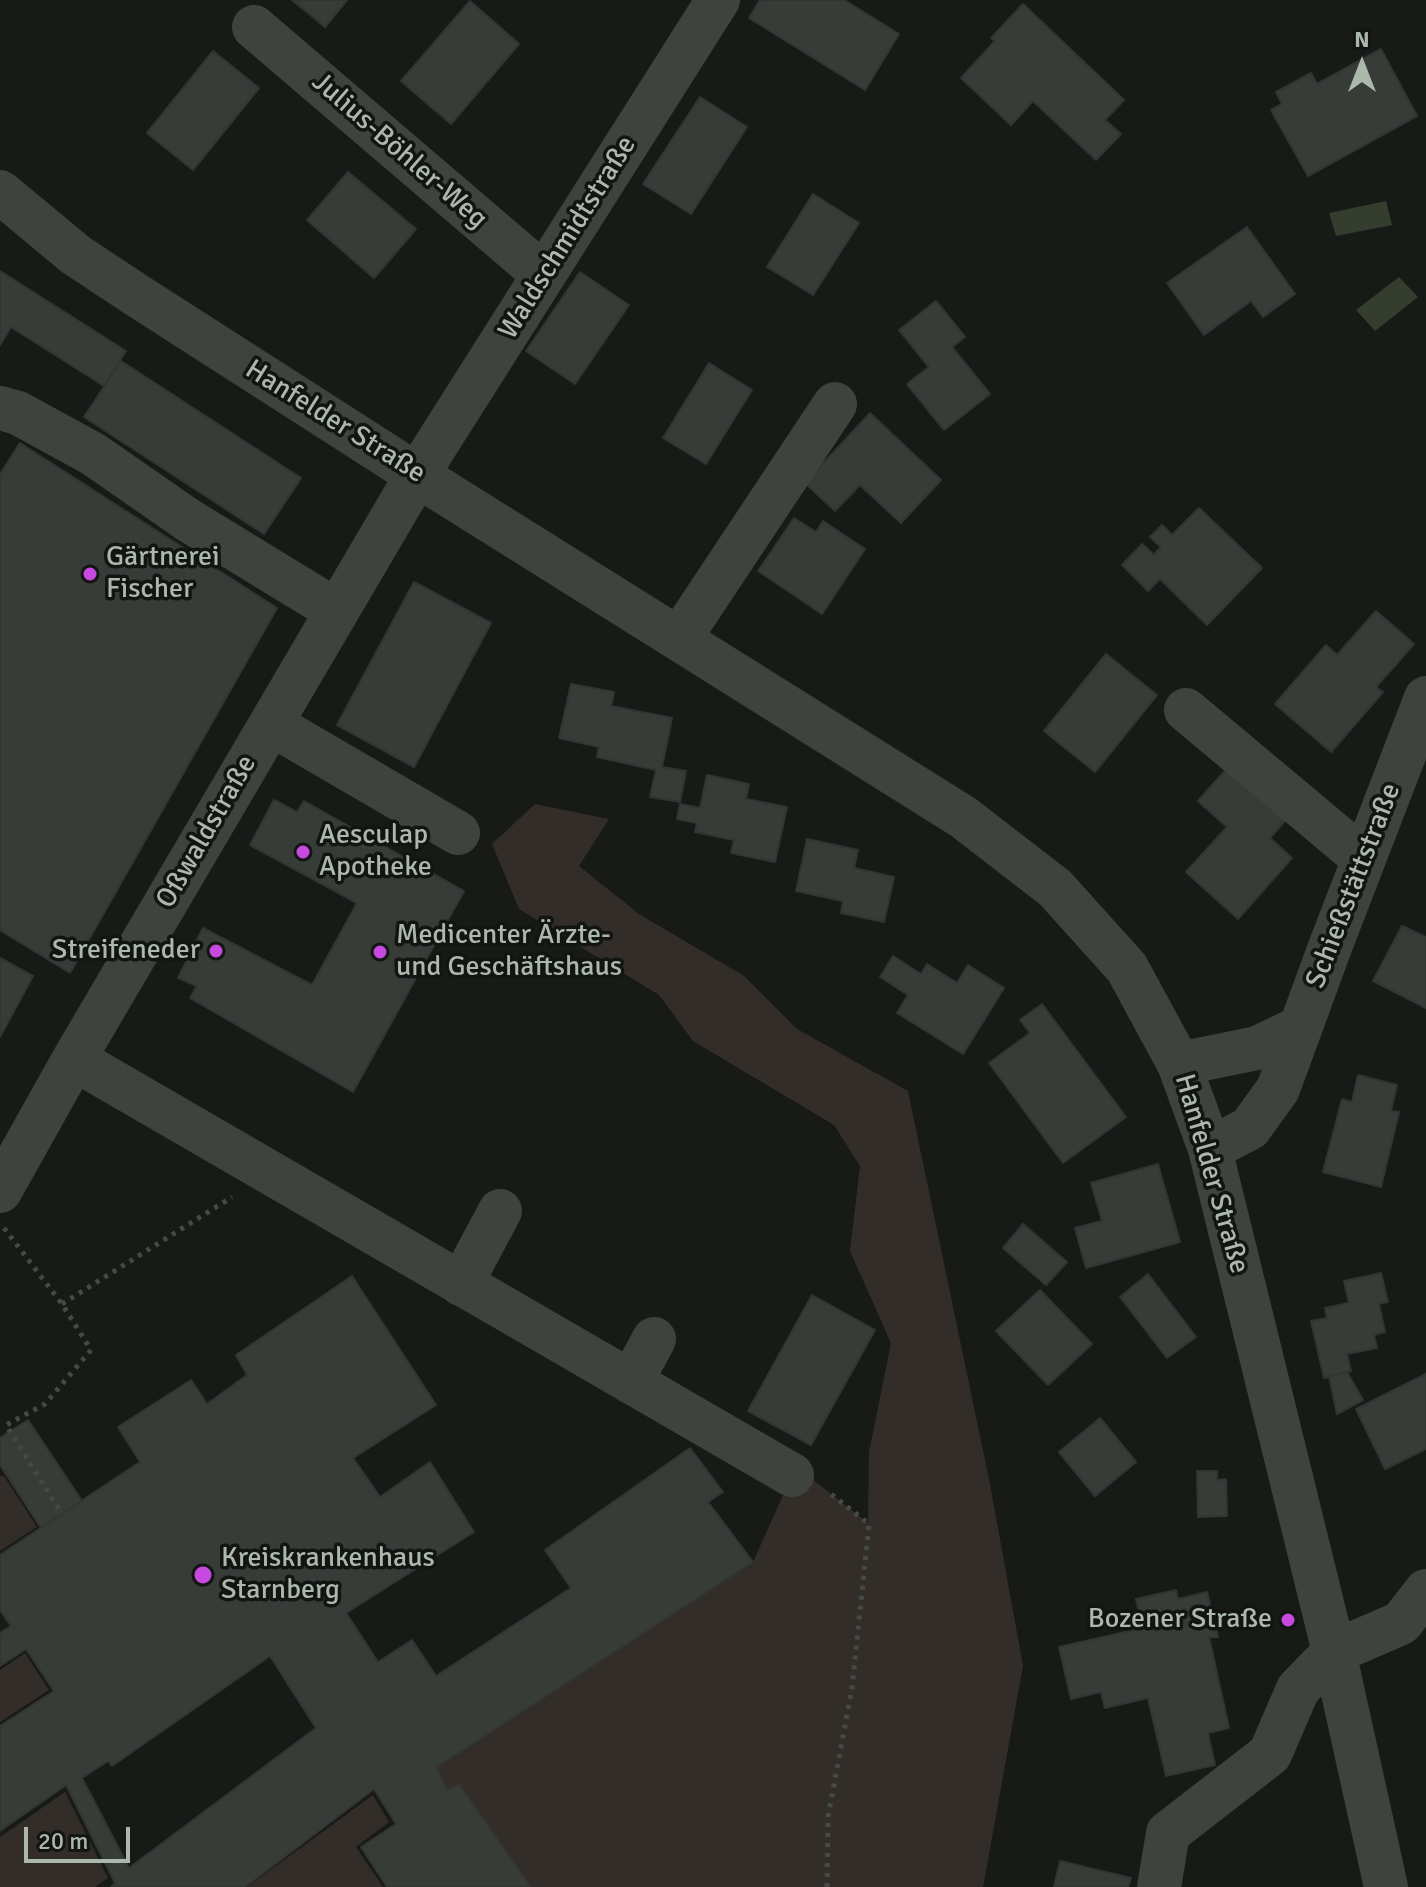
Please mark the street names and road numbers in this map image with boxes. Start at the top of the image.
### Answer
street label: Julius-Böhler-Weg [305,66,493,236]
street label: Waldschmidtstraße [492,130,644,346]
street label: Hanfelder Straße [239,353,431,491]
street label: Oßwaldstraße [150,750,264,914]
street label: Schießstättstraße [1300,779,1408,993]
street label: Hanfelder Straße [1166,1070,1256,1278]

